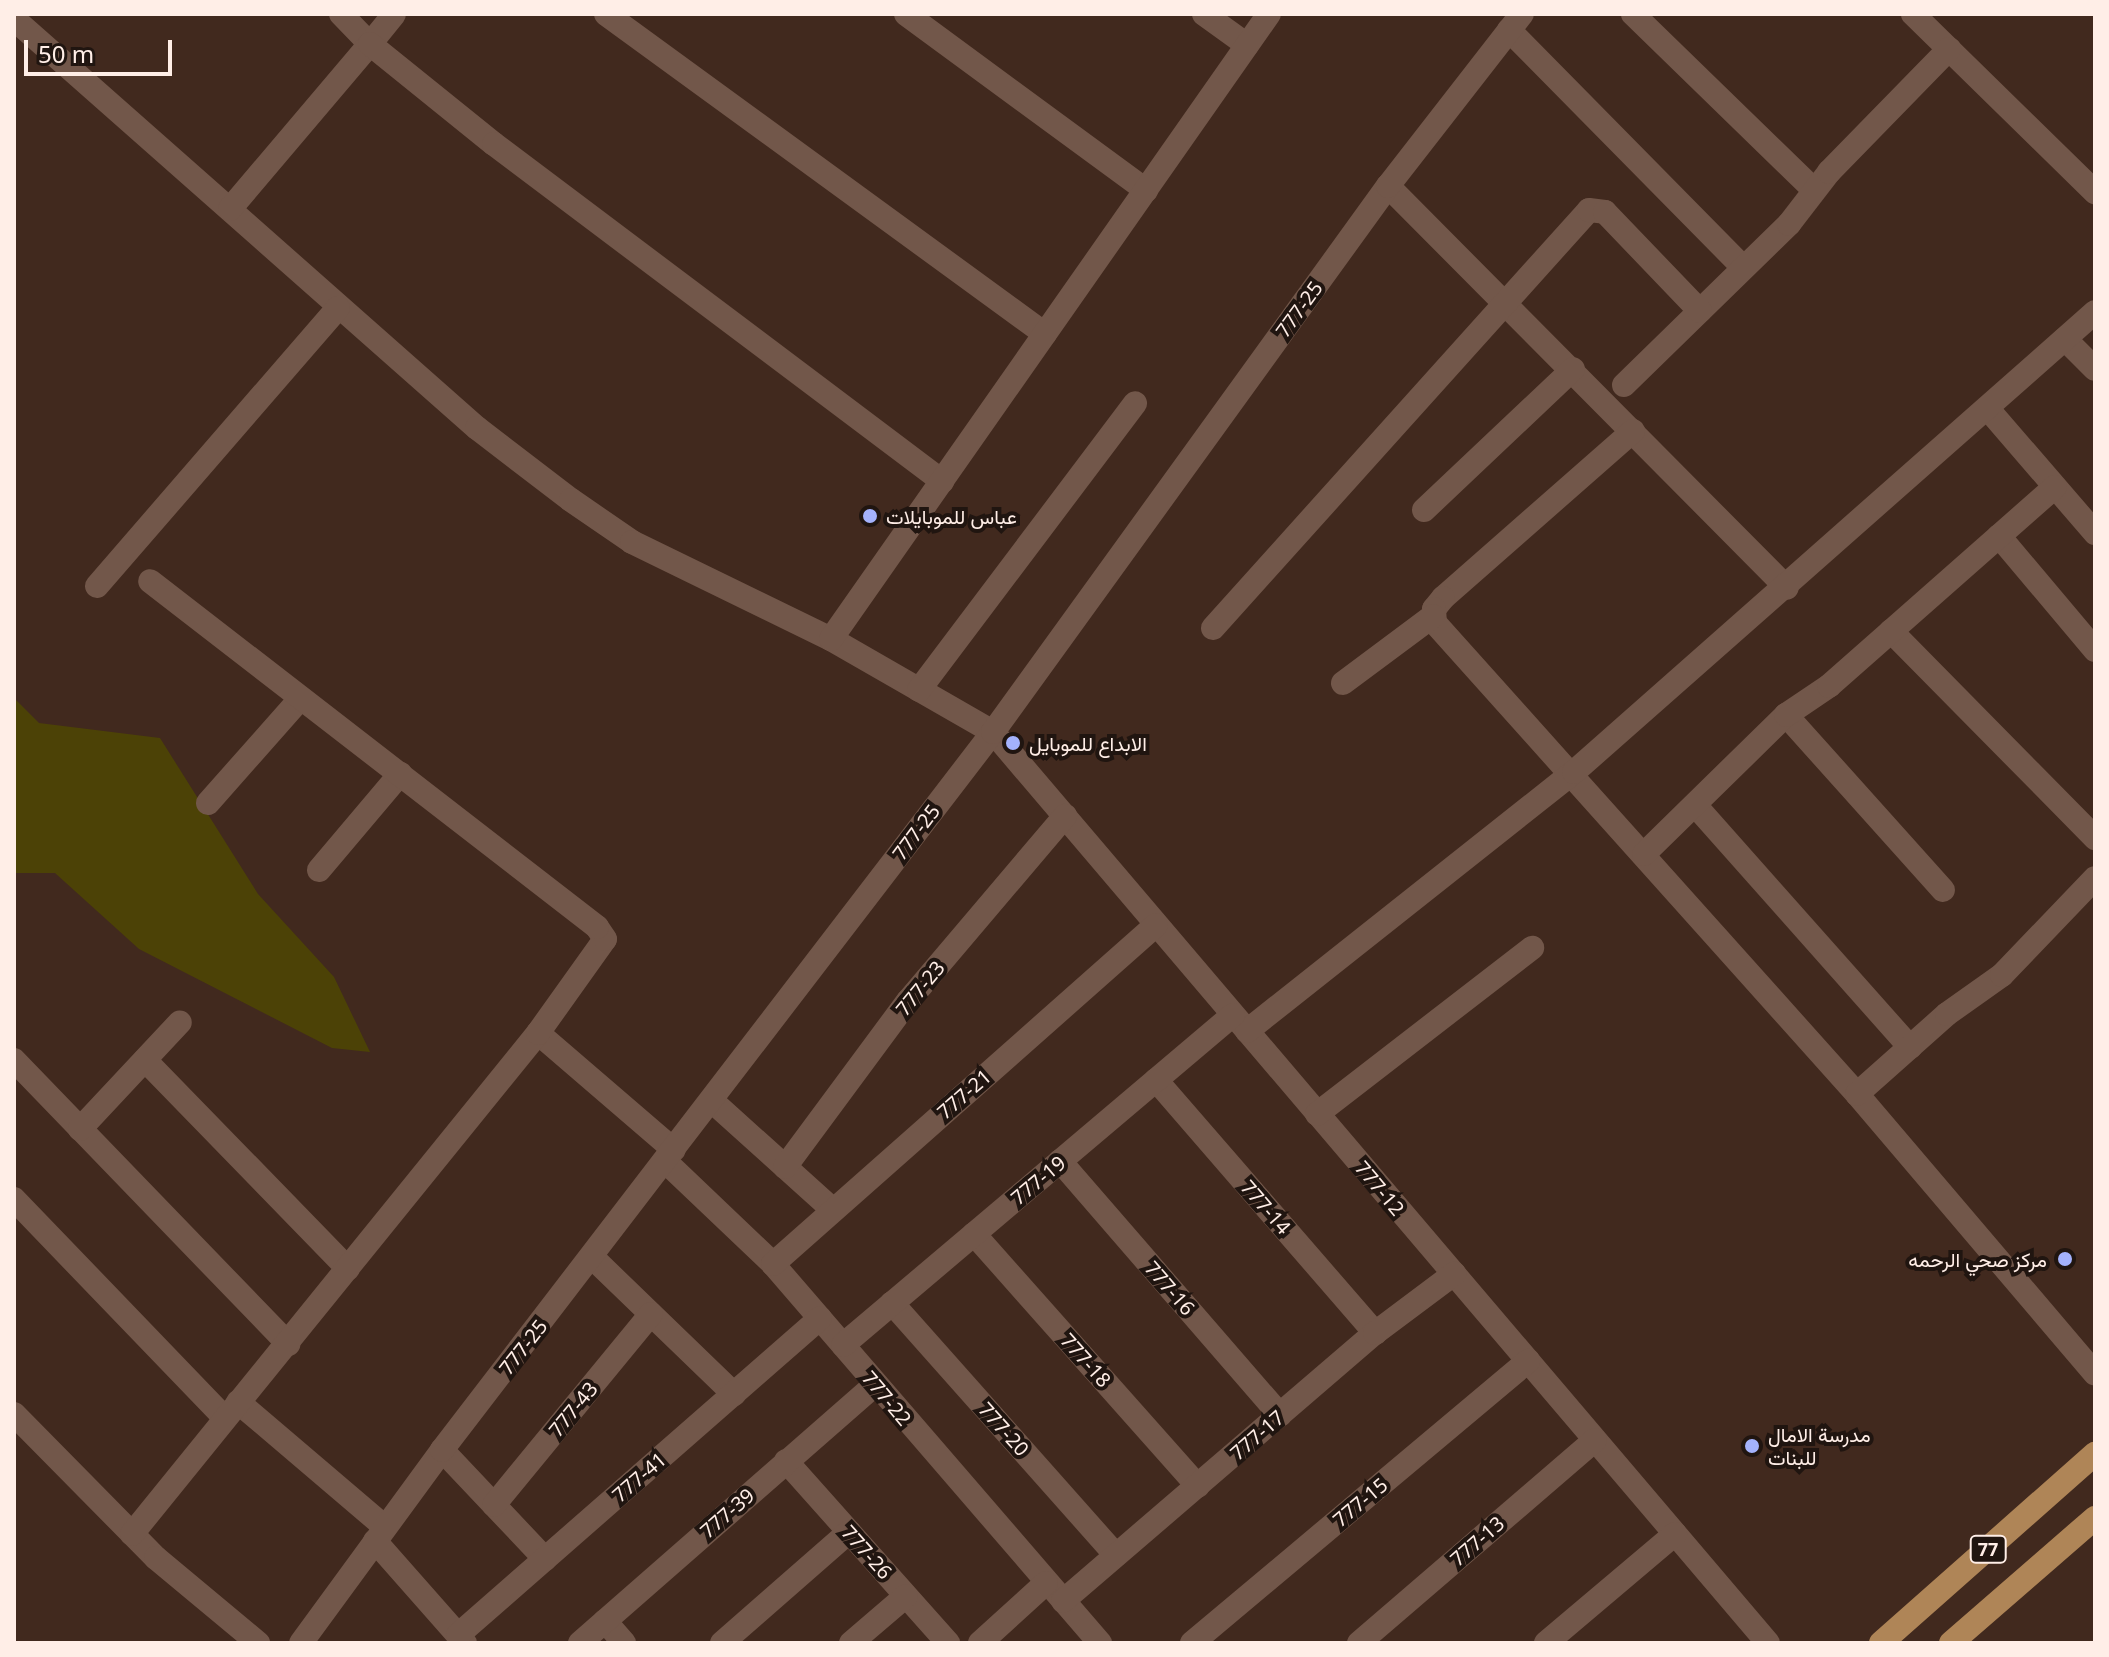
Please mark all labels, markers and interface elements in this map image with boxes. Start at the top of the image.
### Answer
scale bar [28,24,176,74]
text: 50 m [38,37,94,70]
street label: 777-25 [1271,276,1327,342]
place label: عباس للموبايلات [886,504,1017,528]
marker: عباس للموبايلات [861,507,879,525]
place label: الابداع للموبايل [1029,731,1147,755]
marker: الابداع للموبايل [1004,734,1022,752]
street label: 777-25 [887,799,945,865]
street label: 777-23 [891,956,949,1020]
street label: 777-21 [932,1064,996,1124]
street label: 777-19 [1006,1150,1070,1210]
street label: 777-12 [1350,1156,1410,1220]
street label: 777-14 [1236,1175,1296,1239]
place label: مركز صحي الرحمه [1908,1247,2047,1271]
marker: مركز صحي الرحمه [2054,1248,2076,1270]
street label: 777-16 [1140,1256,1200,1320]
street label: 777-25 [494,1315,552,1379]
street label: 777-18 [1056,1328,1116,1392]
street label: 777-22 [857,1366,917,1430]
street label: 777-43 [544,1377,602,1441]
street label: 777-20 [974,1397,1034,1461]
street label: 777-17 [1225,1405,1289,1465]
place label: مدرسة الامال للبنات [1768,1422,1871,1469]
marker: مدرسة الامال للبنات [1743,1437,1761,1455]
street label: 777-41 [607,1447,671,1507]
street label: 777-15 [1328,1472,1392,1532]
street label: 777-39 [695,1483,759,1543]
street label: 777-13 [1445,1511,1509,1571]
street label: 777-26 [837,1520,897,1584]
road number: 77 [1968,1535,2008,1563]

